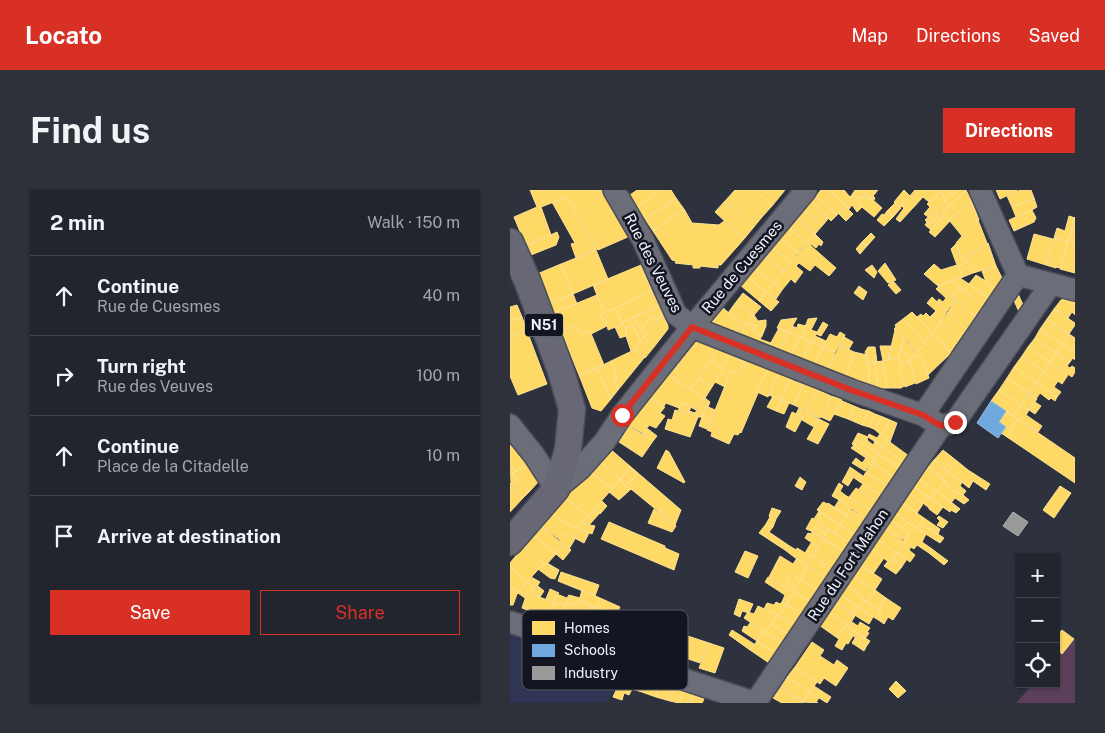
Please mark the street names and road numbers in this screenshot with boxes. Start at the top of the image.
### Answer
street label: Rue des Veuves [621,210,686,315]
street label: Rue de Cuesmes [698,217,785,316]
road number: N51 [525,314,563,336]
street label: Rue du Fort Mahon [804,505,891,624]

